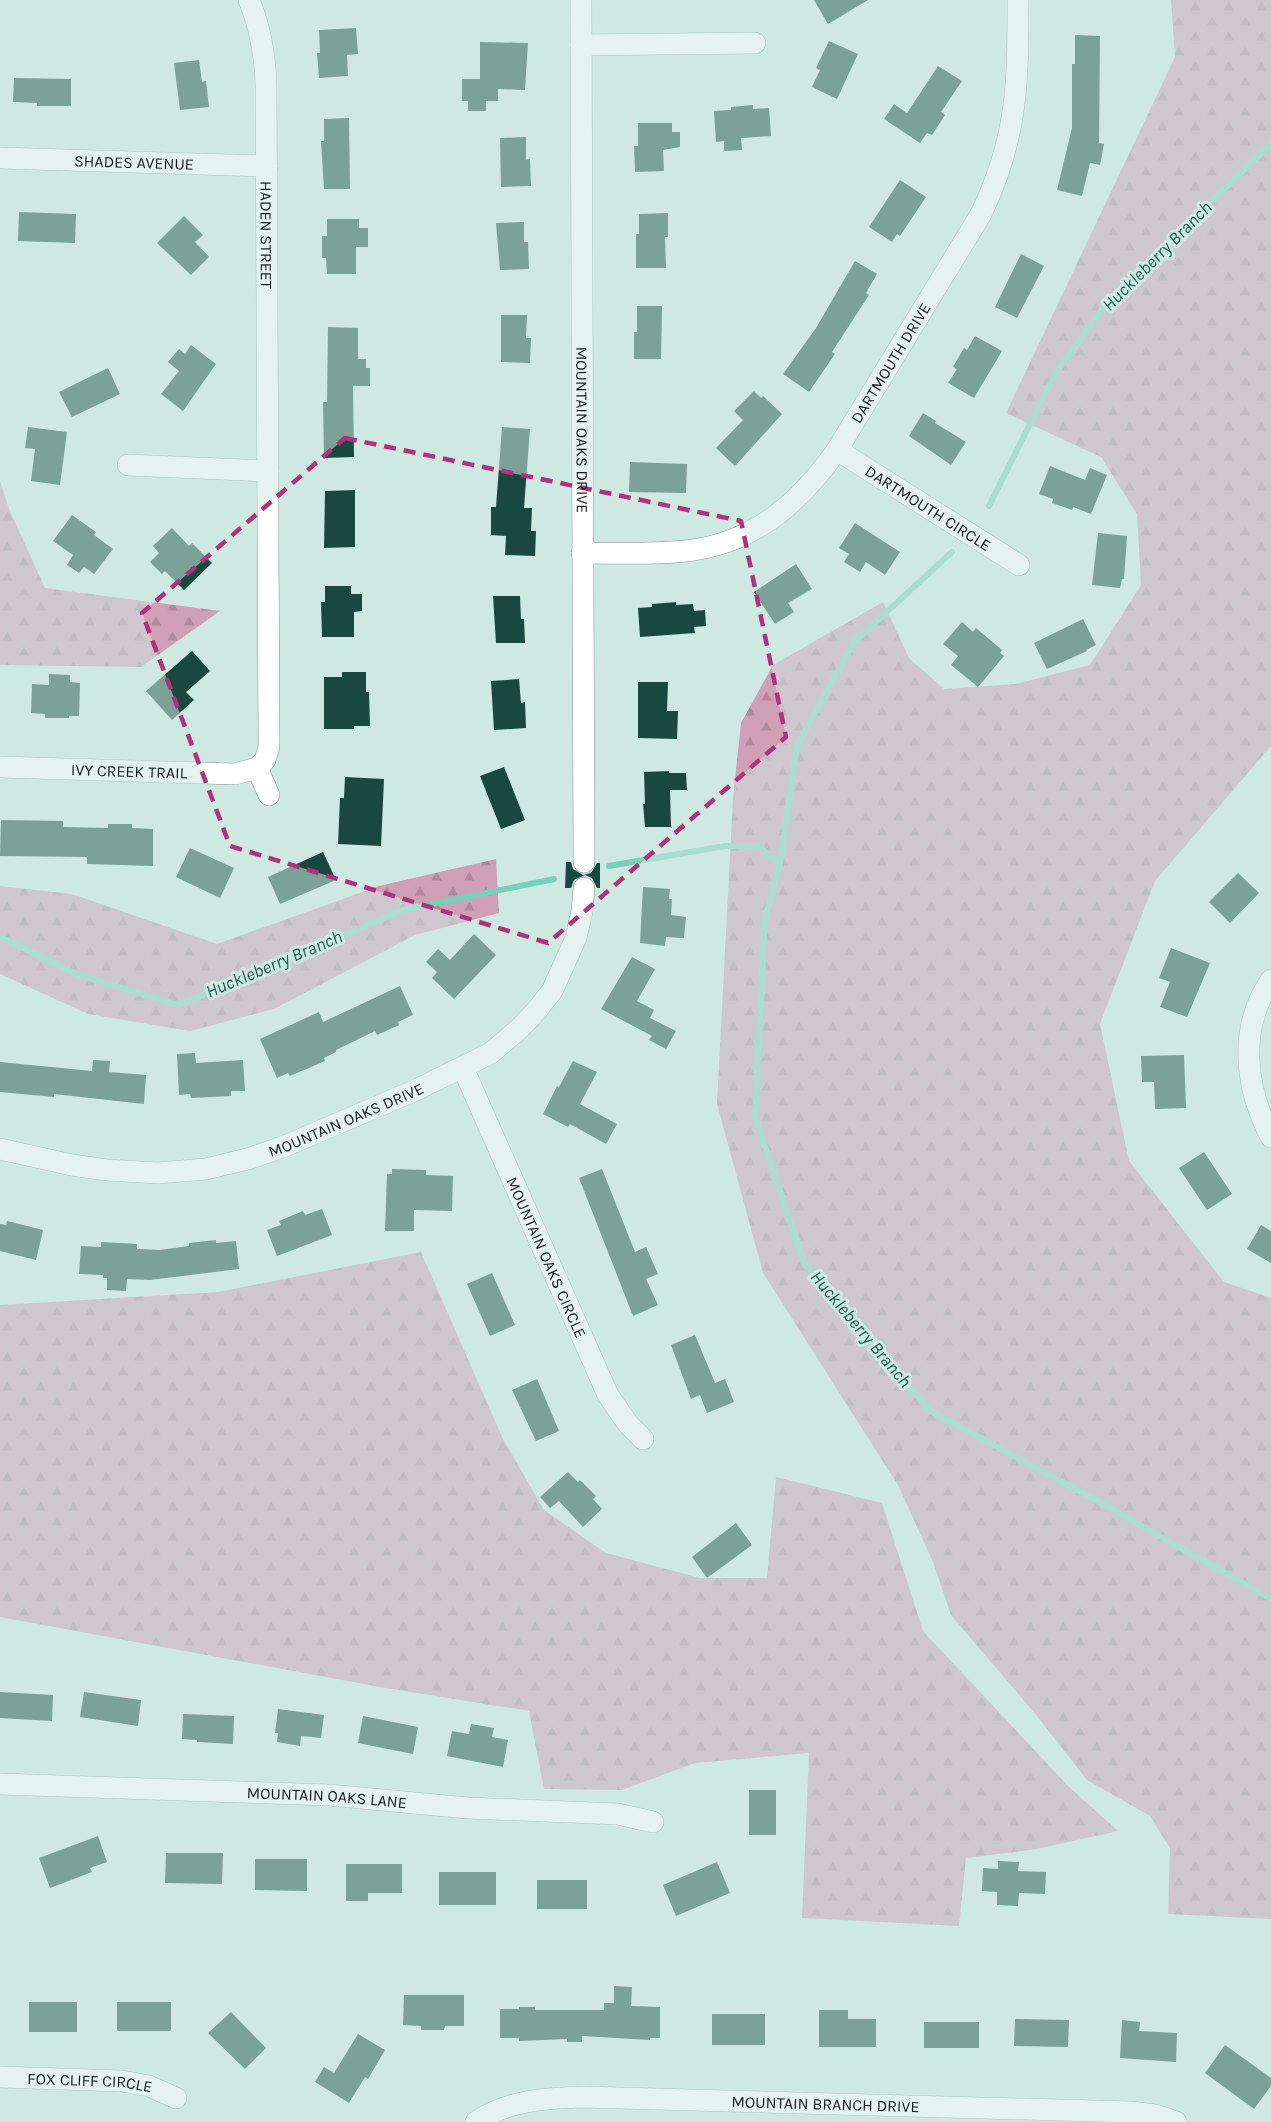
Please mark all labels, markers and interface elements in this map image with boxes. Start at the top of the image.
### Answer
street label: SHADES AVENUE [74,151,194,173]
street label: HADEN STREET [257,181,276,289]
water label: Huckleberry Branch [1098,197,1216,315]
street label: DARTMOUTH DRIVE [846,299,934,426]
street label: MOUNTAIN OAKS DRIVE [573,347,592,513]
street label: DARTMOUTH CIRCLE [862,461,995,554]
street label: IVY CREEK TRAIL [71,760,188,782]
water label: Huckleberry Branch [202,925,346,1003]
street label: MOUNTAIN OAKS DRIVE [266,1078,427,1161]
street label: MOUNTAIN OAKS CIRCLE [503,1174,591,1341]
water label: Huckleberry Branch [806,1266,916,1392]
street label: MOUNTAIN OAKS LANE [246,1783,408,1812]
street label: FOX CLIFF CIRCLE [27,2068,154,2096]
street label: MOUNTAIN BRANCH DRIVE [731,2092,920,2116]

